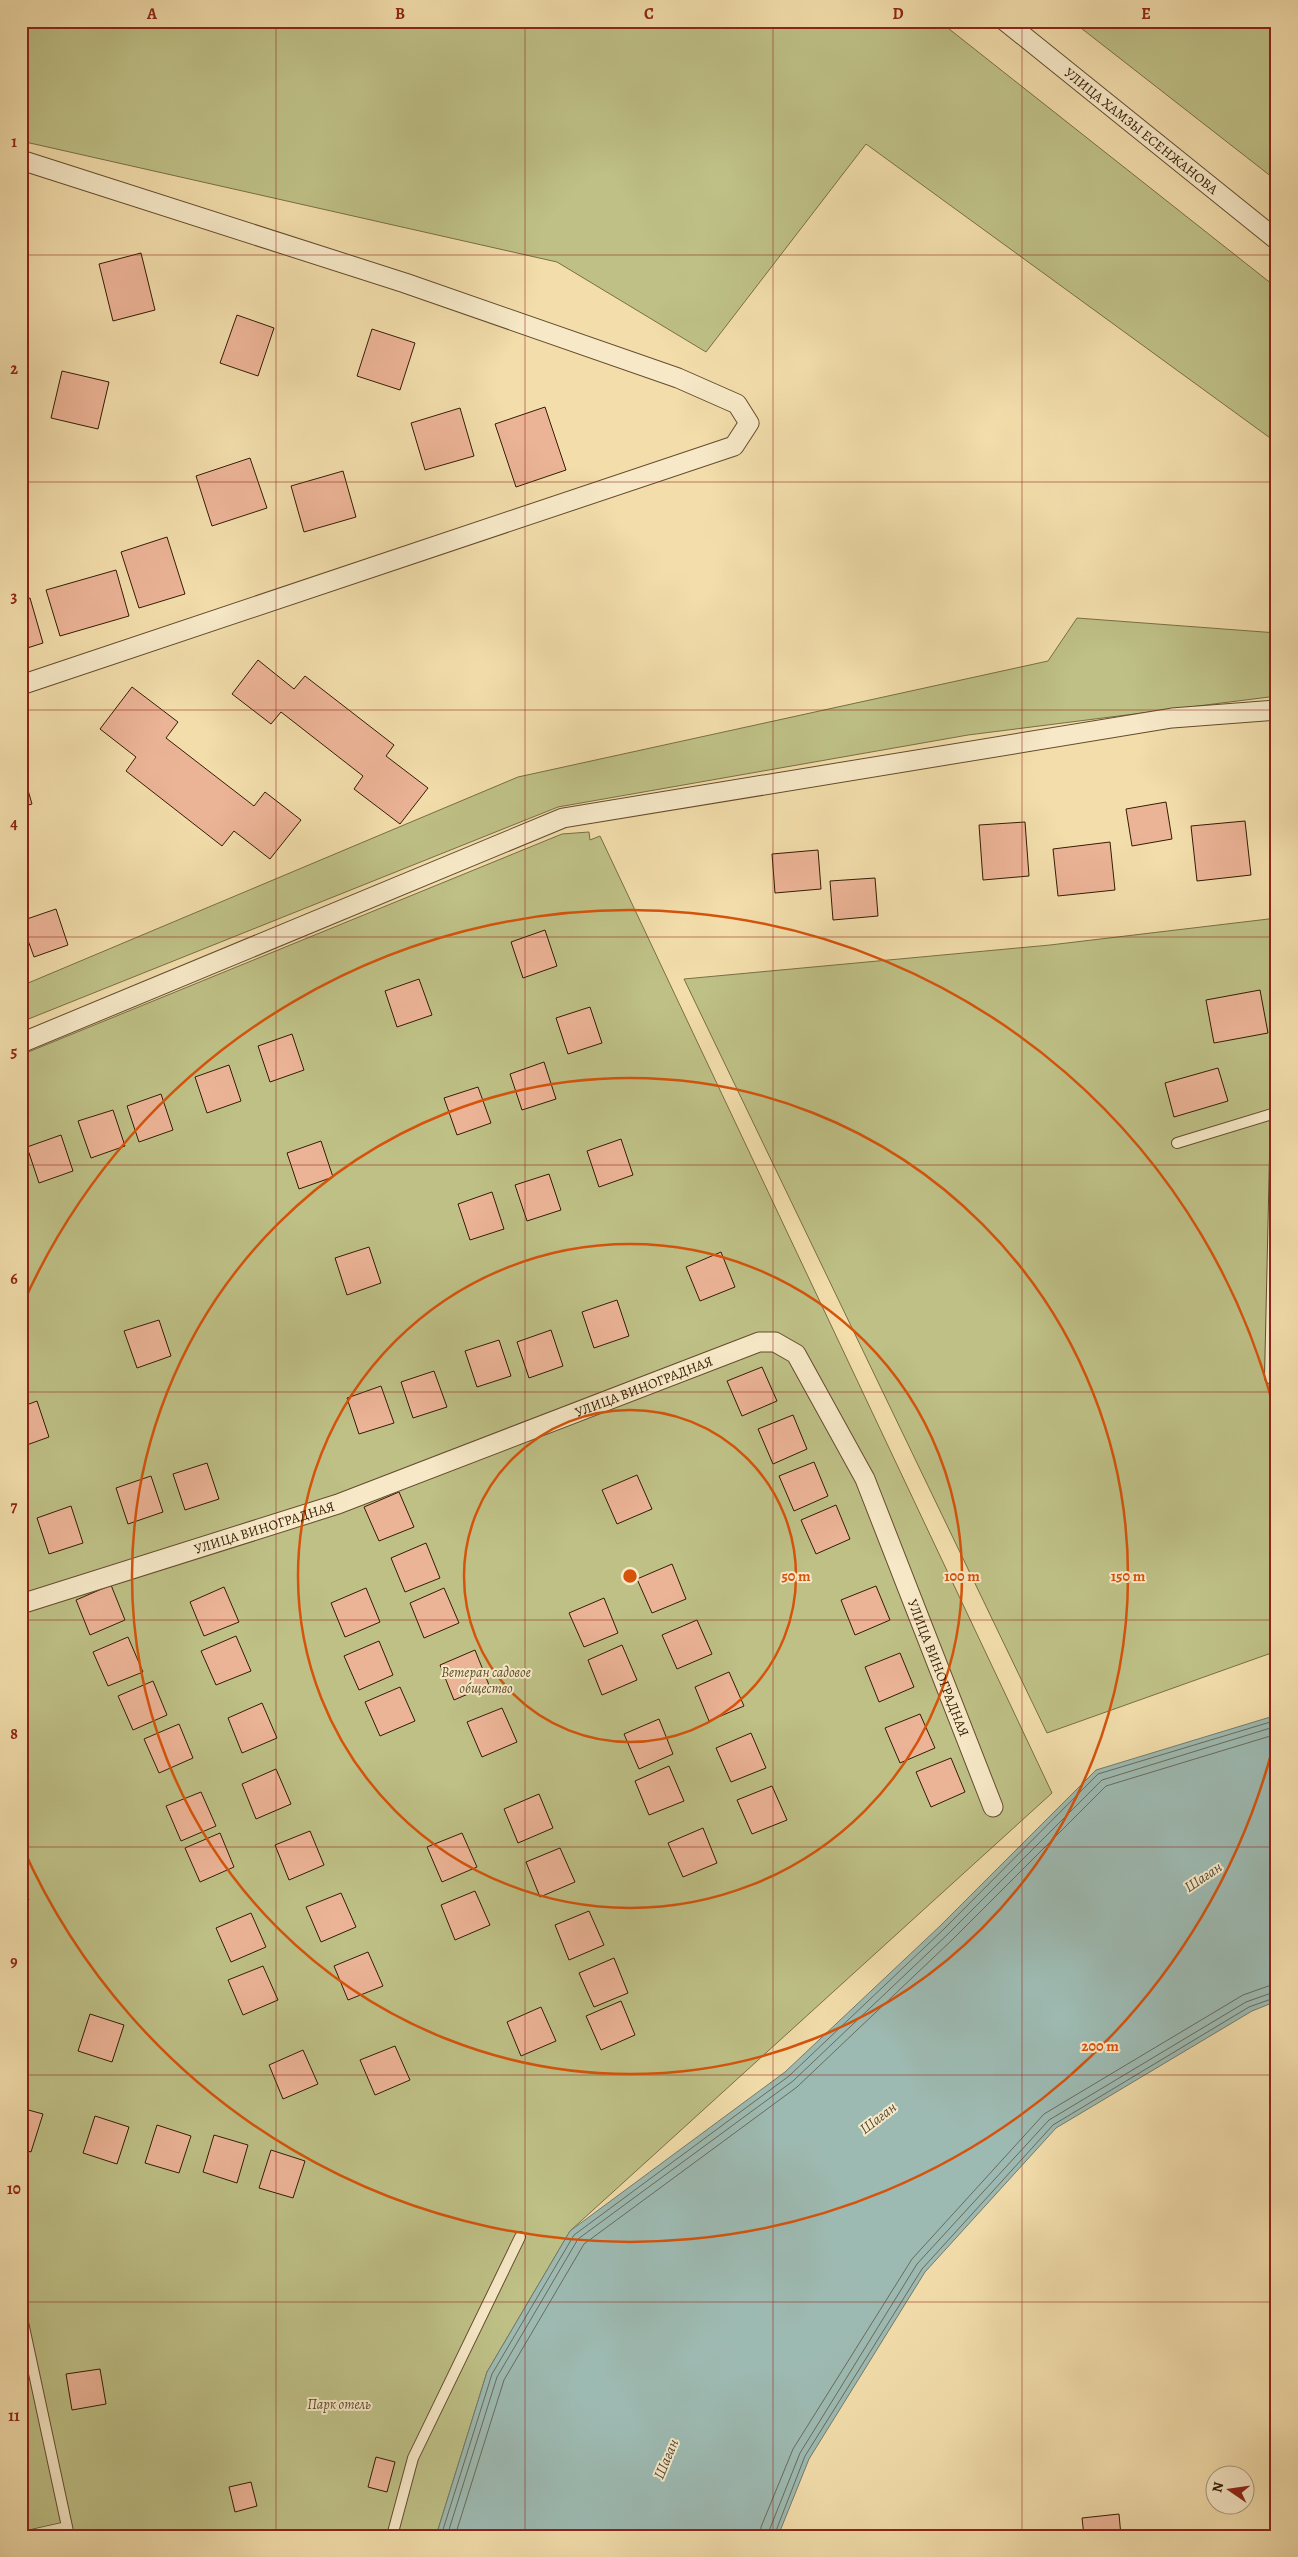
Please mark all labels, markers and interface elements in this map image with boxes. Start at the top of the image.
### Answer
text: A [146,3,158,25]
text: B [395,3,405,25]
text: C [644,3,654,25]
text: D [892,3,904,25]
text: E [1141,3,1151,25]
street label: УЛИЦА ХАМЗЫ ЕСЕНЖАНОВА [1060,63,1222,199]
text: 1 [11,131,17,153]
text: 2 [10,358,18,380]
text: 3 [11,586,18,608]
text: 4 [10,813,18,835]
text: 5 [11,1041,18,1063]
text: 6 [10,1268,18,1290]
street label: УЛИЦА ВИНОГРАДНАЯ [572,1352,716,1422]
text: 7 [11,1496,18,1518]
street label: УЛИЦА ВИНОГРАДНАЯ [192,1497,337,1559]
text: 50 m [781,1566,811,1586]
text: 100 m [944,1566,980,1586]
text: 150 m [1111,1566,1146,1586]
centre of rings [621,1567,639,1585]
street label: УЛИЦА ВИНОГРАДНАЯ [903,1596,974,1739]
park label: Ветеран садовое общество [441,1663,531,1698]
text: 8 [10,1723,18,1745]
water label: Шаған [1180,1857,1226,1897]
text: 9 [10,1951,18,1973]
text: 200 m [1081,2036,1119,2056]
water label: Шаған [855,2097,901,2139]
text: 10 [7,2178,21,2200]
park label: Парк отель [307,2395,371,2414]
text: 11 [8,2405,20,2427]
water label: Шаған [649,2436,684,2482]
north arrow [1206,2464,1256,2514]
text: N [1207,2480,1228,2494]

